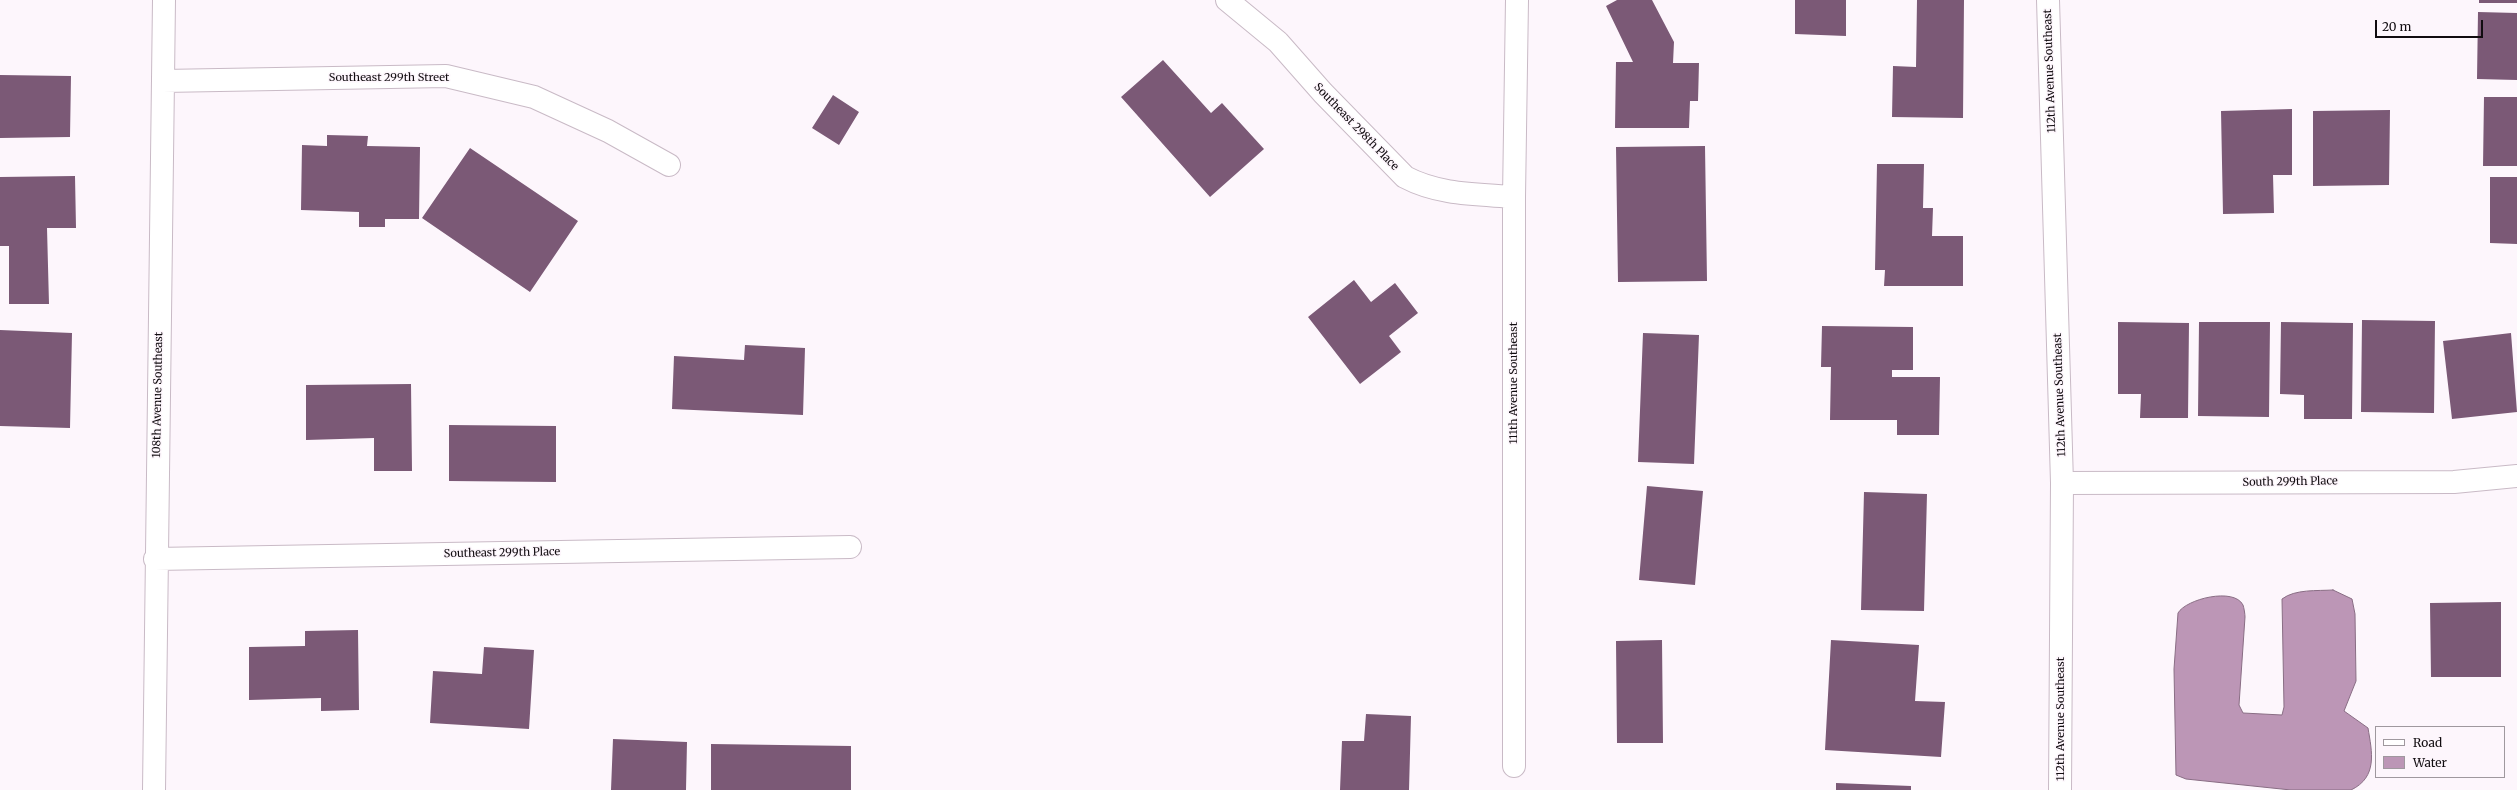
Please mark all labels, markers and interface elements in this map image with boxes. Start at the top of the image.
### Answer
street label: 112th Avenue Southeast [2041,9,2059,133]
scale bar [2377,12,2485,38]
text: 20 m [2382,19,2411,34]
street label: Southeast 299th Street [329,71,449,85]
street label: Southeast 298th Place [1311,81,1401,173]
street label: 111th Avenue Southeast [1507,322,1521,444]
street label: 108th Avenue Southeast [150,332,166,458]
street label: 112th Avenue Southeast [2051,333,2069,457]
street label: South 299th Place [2242,475,2338,489]
street label: Southeast 299th Place [444,545,560,561]
street label: 112th Avenue Southeast [2054,657,2068,781]
legend [2375,726,2505,778]
text: Road [2413,735,2442,750]
text: Water [2413,755,2447,770]

